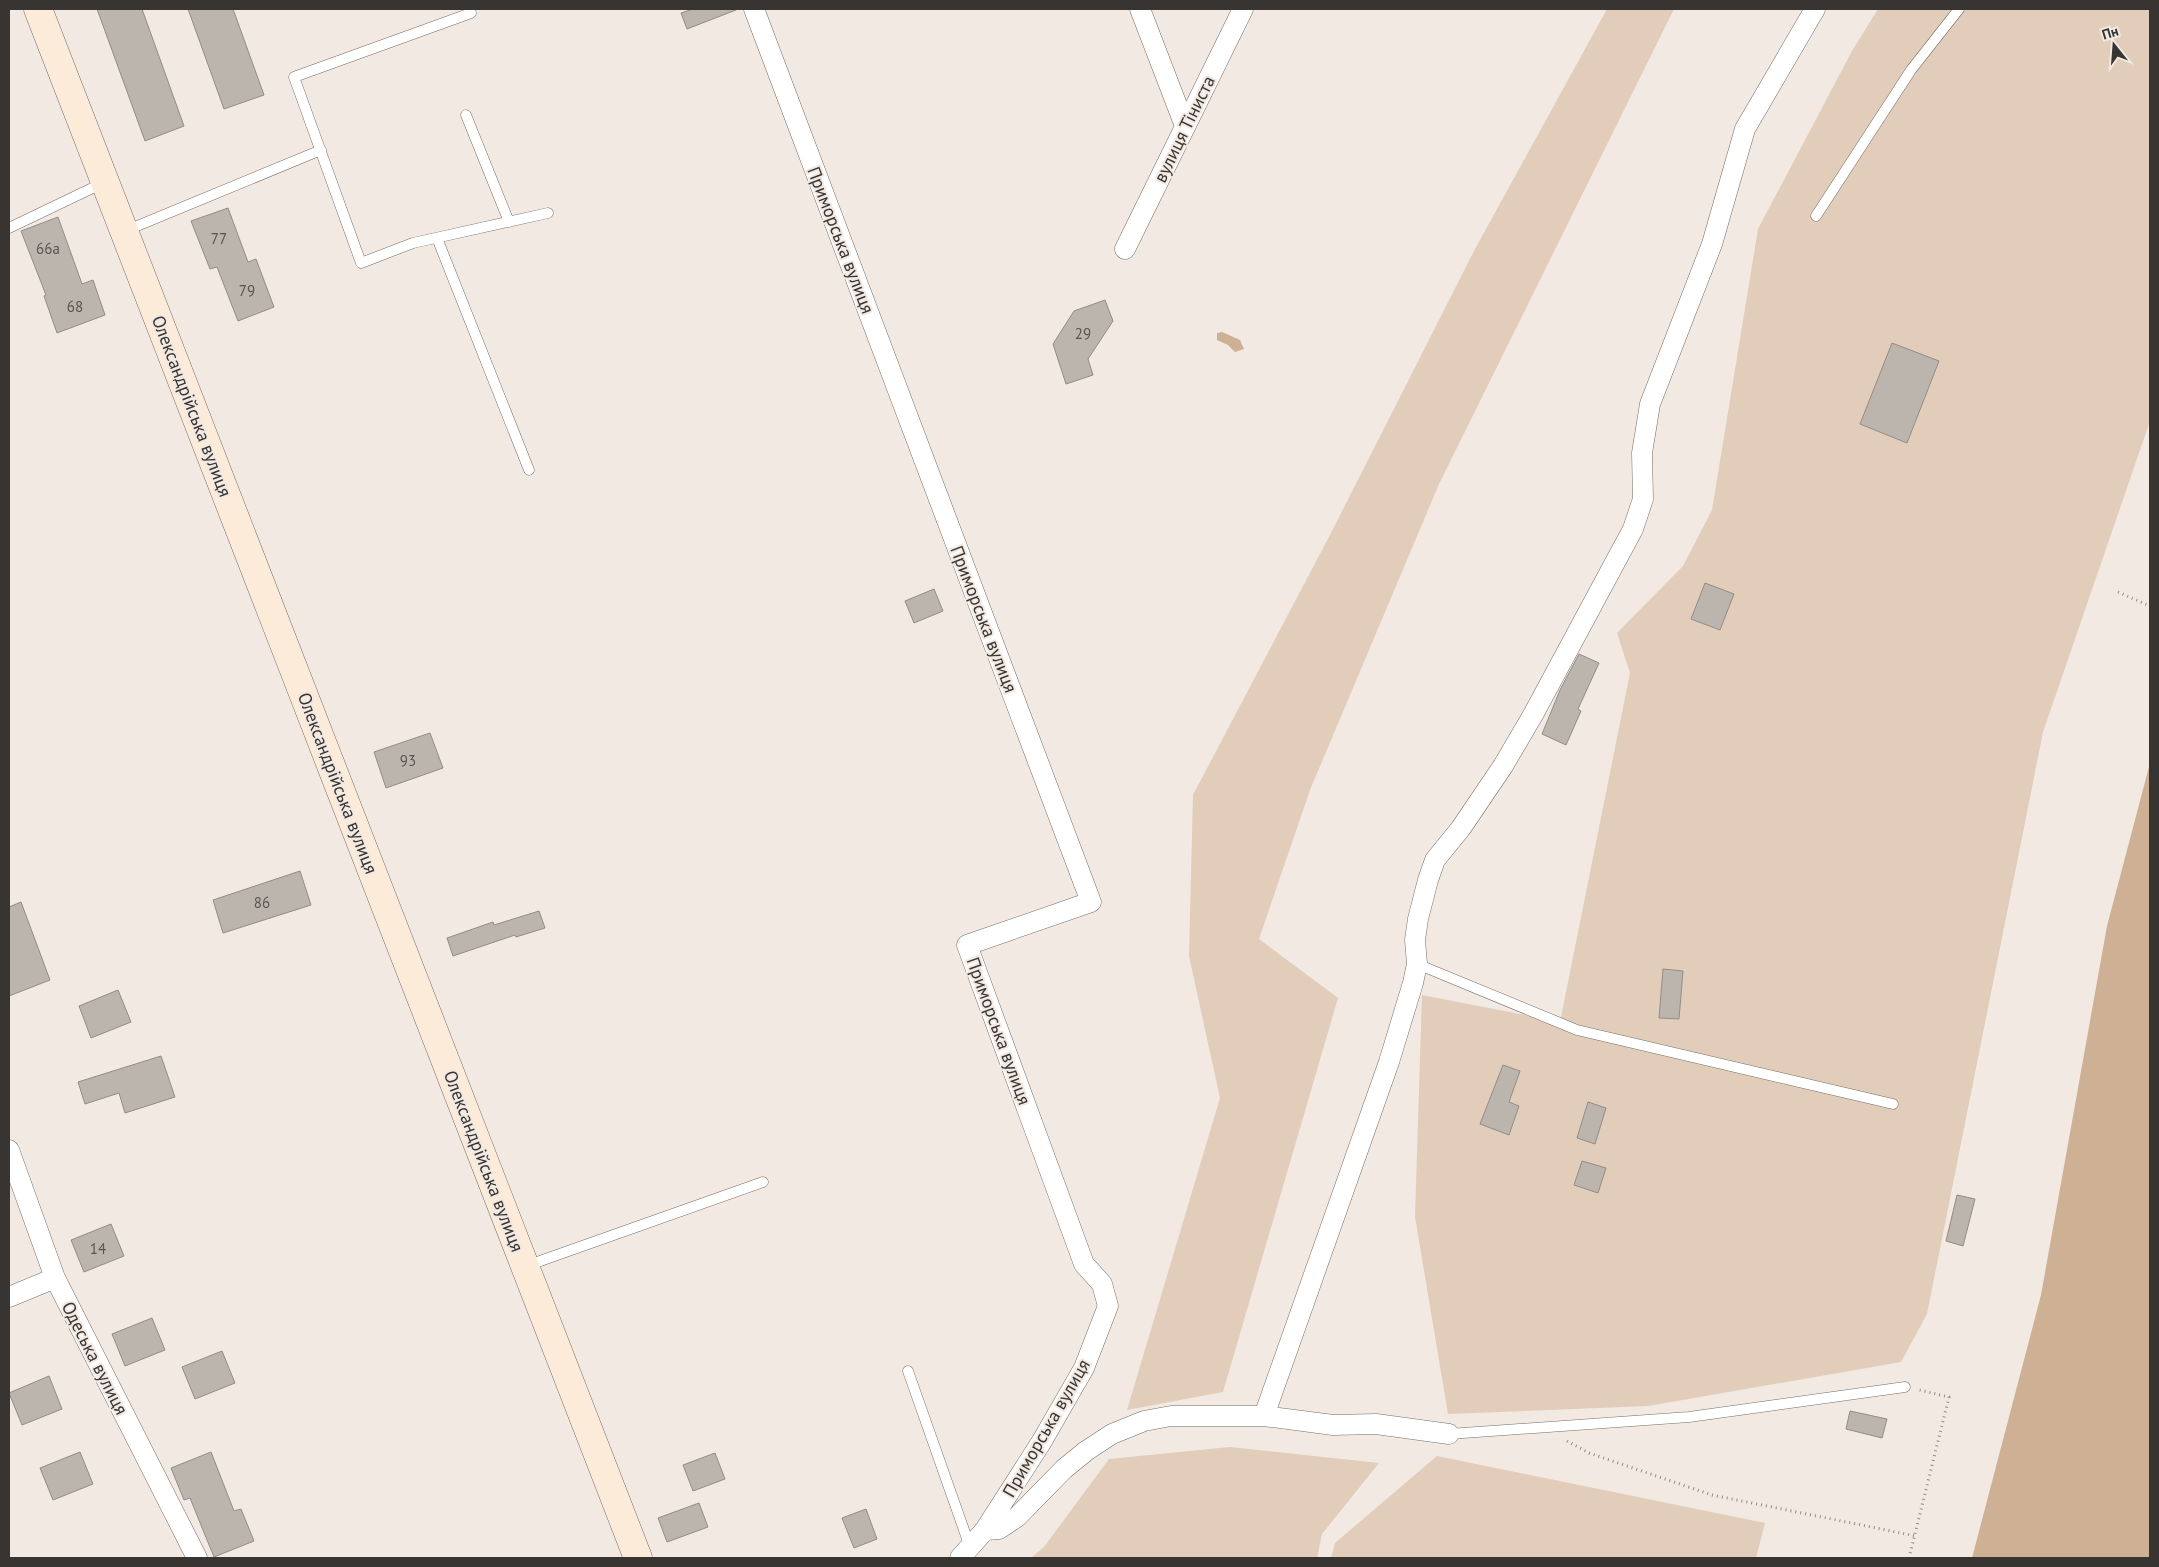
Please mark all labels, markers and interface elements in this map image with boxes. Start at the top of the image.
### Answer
north arrow [2089,20,2139,70]
text: Пн [2100,22,2121,44]
street label: вулиця Тіниста [1148,72,1220,186]
street label: Приморська вулиця [802,163,880,317]
house number: 77 [211,229,227,248]
house number: 66а [36,239,60,258]
house number: 79 [239,281,255,300]
house number: 68 [67,297,83,316]
street label: Олександрійська вулиця [147,312,237,500]
house number: 29 [1075,324,1091,343]
street label: Приморська вулиця [945,542,1023,696]
street label: Олександрійська вулиця [293,689,383,877]
house number: 93 [400,751,416,770]
house number: 86 [254,893,270,912]
street label: Приморська вулиця [962,954,1036,1108]
street label: Олександрійська вулиця [439,1067,529,1255]
house number: 14 [90,1239,106,1258]
street label: Одеська вулиця [57,1298,133,1418]
street label: Приморська вулиця [997,1355,1095,1501]

